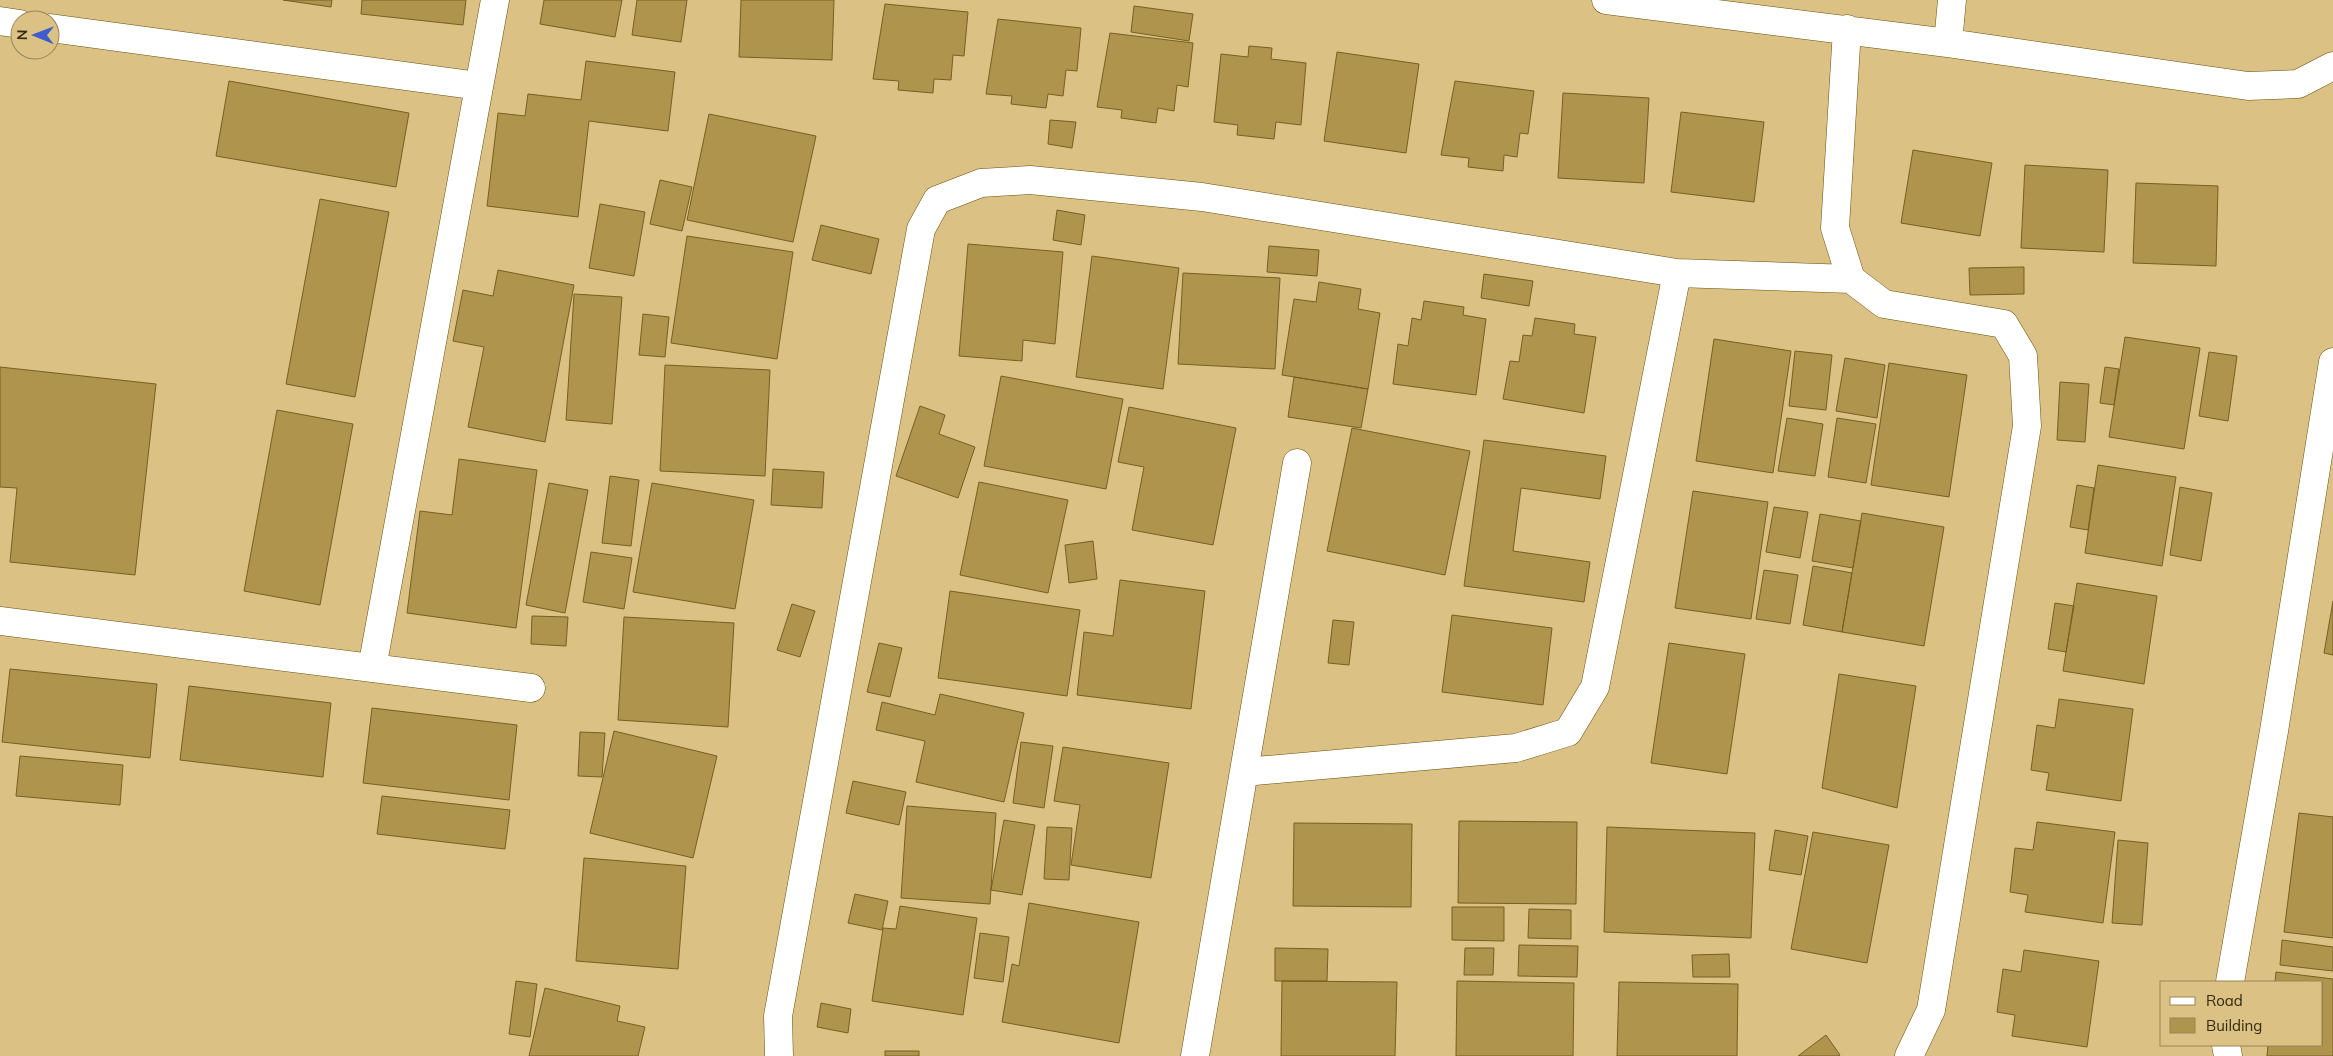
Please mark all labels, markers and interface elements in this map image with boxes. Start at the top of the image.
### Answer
north arrow [10,10,60,60]
text: N [13,29,31,40]
legend [2160,981,2323,1046]
text: Road [2206,991,2243,1010]
text: Building [2206,1016,2262,1035]

